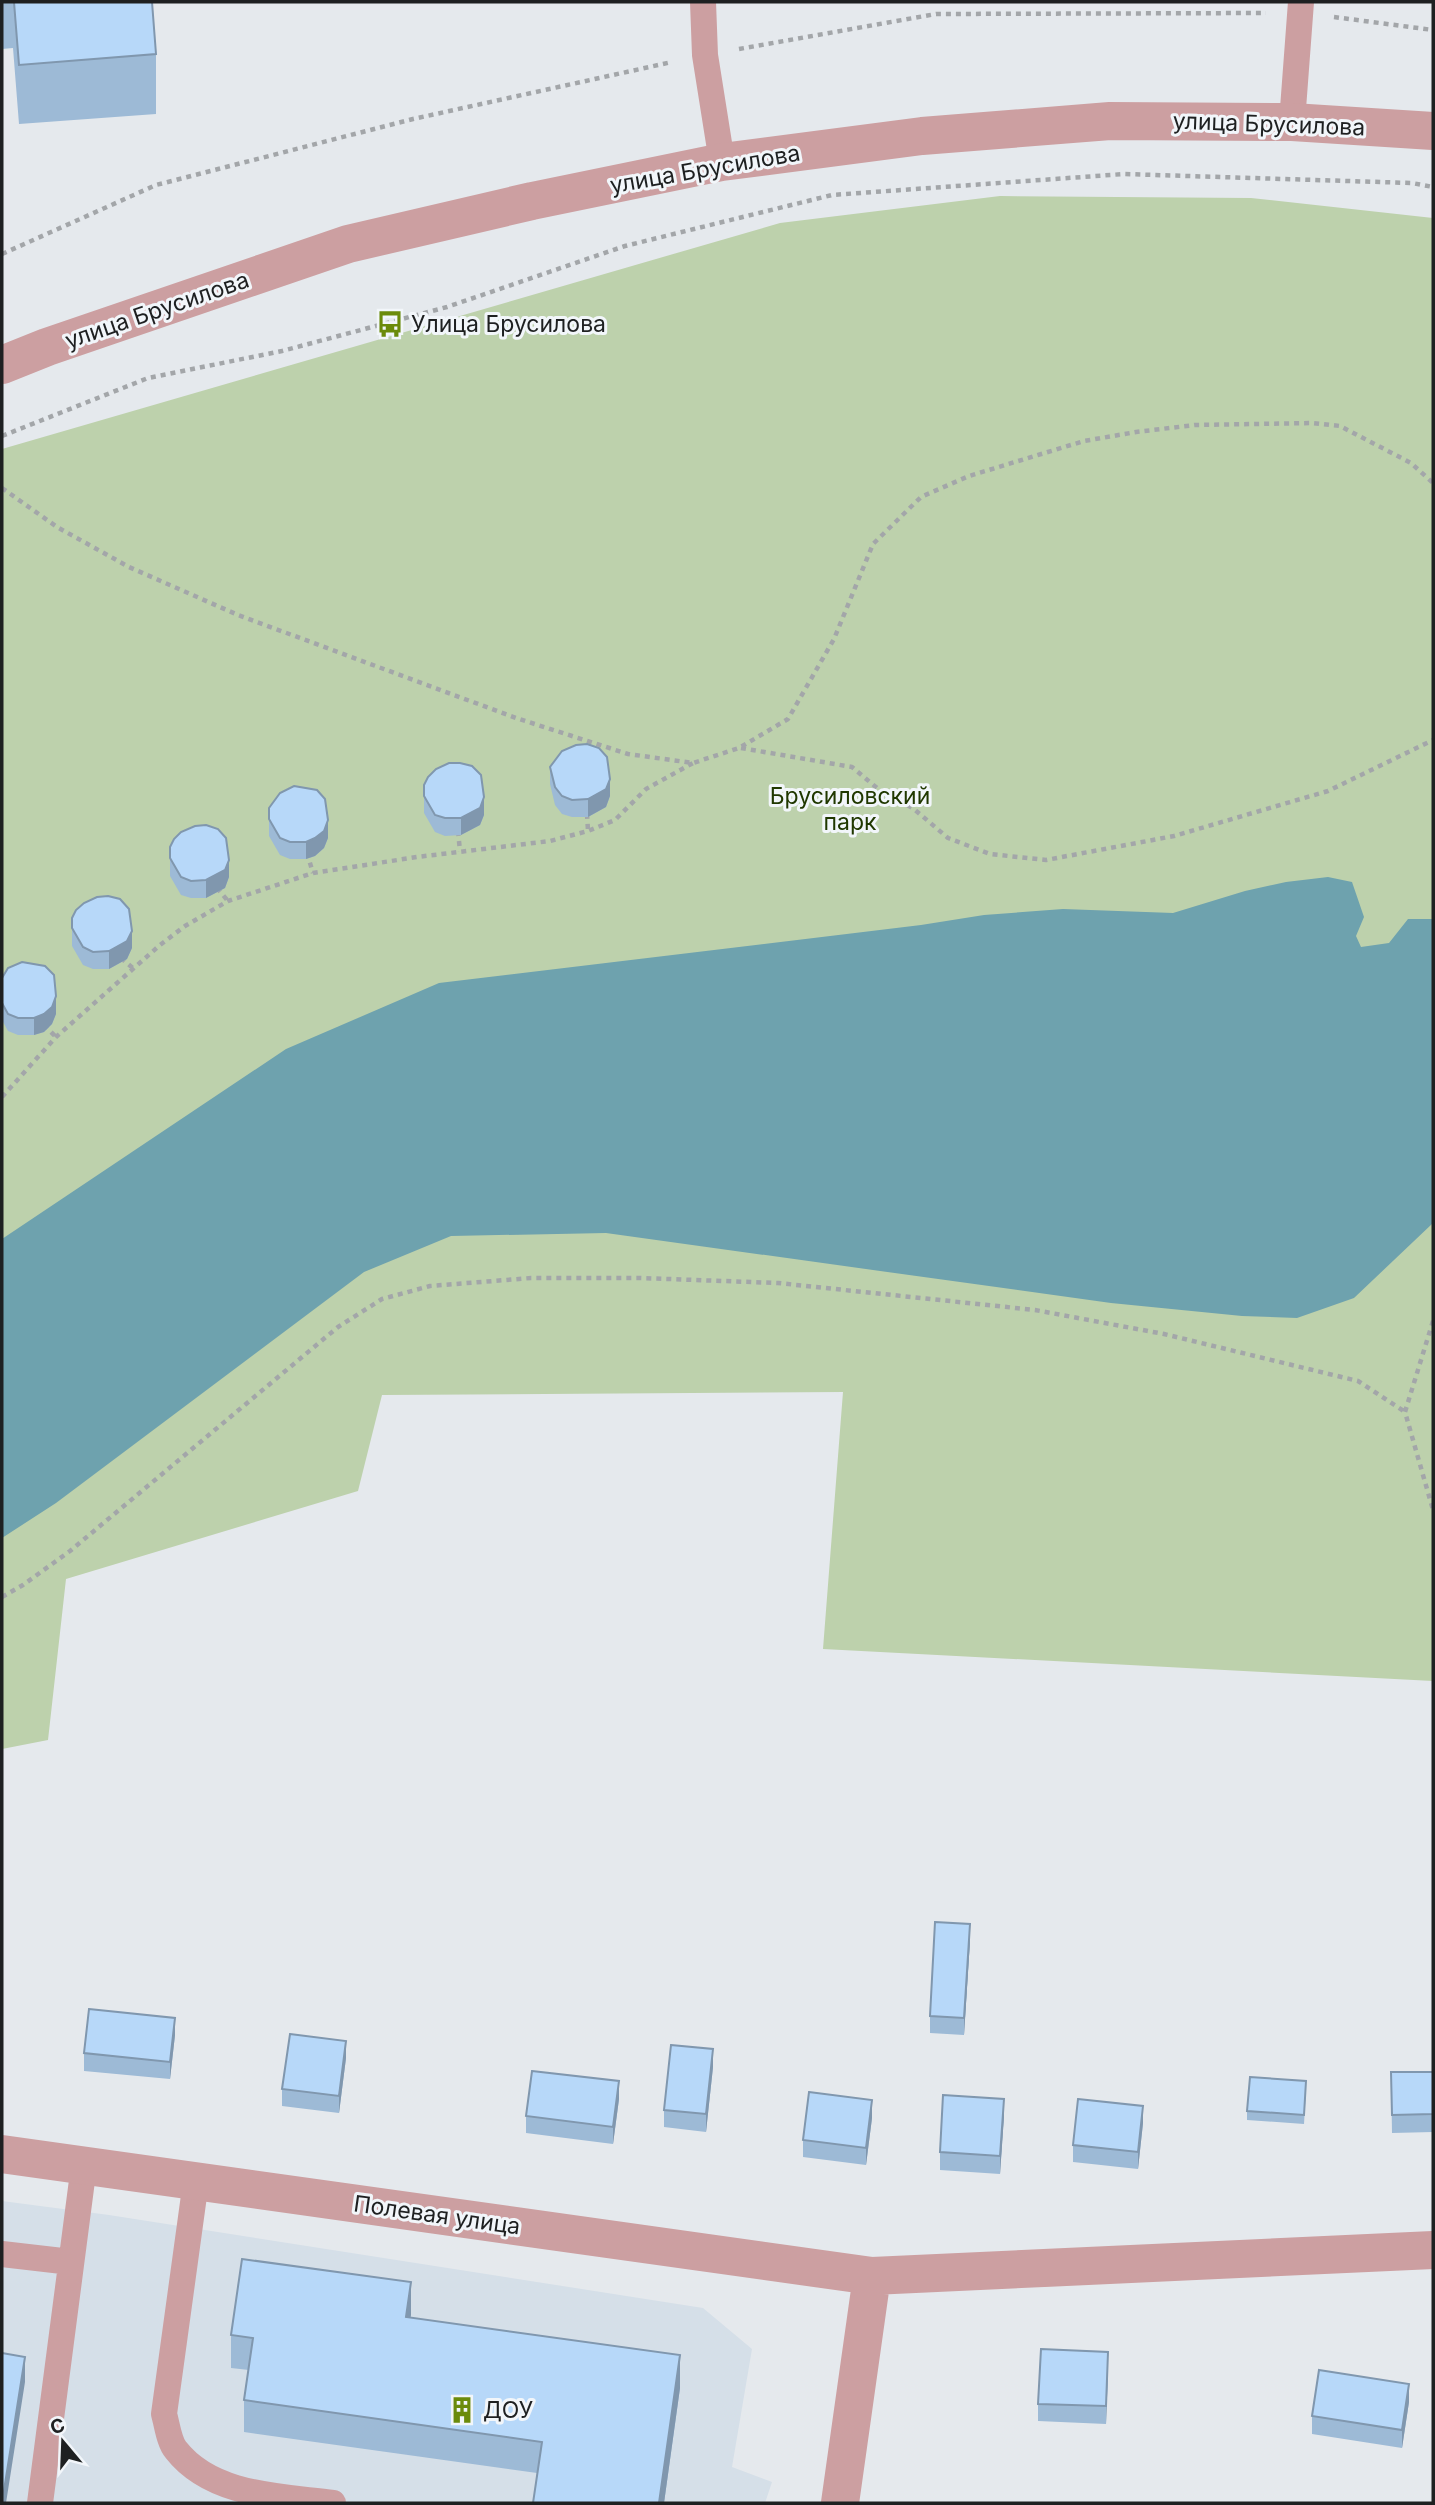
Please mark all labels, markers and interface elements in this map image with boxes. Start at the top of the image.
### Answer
street label: улица Брусилова [1172,107,1366,141]
street label: улица Брусилова [608,139,802,199]
street label: улица Брусилова [61,265,253,355]
bus stop icon: Улица Брусилова [375,309,405,339]
place label: Улица Брусилова [411,310,606,338]
park label: Брусиловский парк [770,782,930,836]
street label: Полевая улица [352,2189,522,2241]
building icon: ДОУ [447,2395,477,2425]
place label: ДОУ [483,2396,533,2424]
north arrow [28,2407,98,2477]
text: С [47,2413,68,2440]

